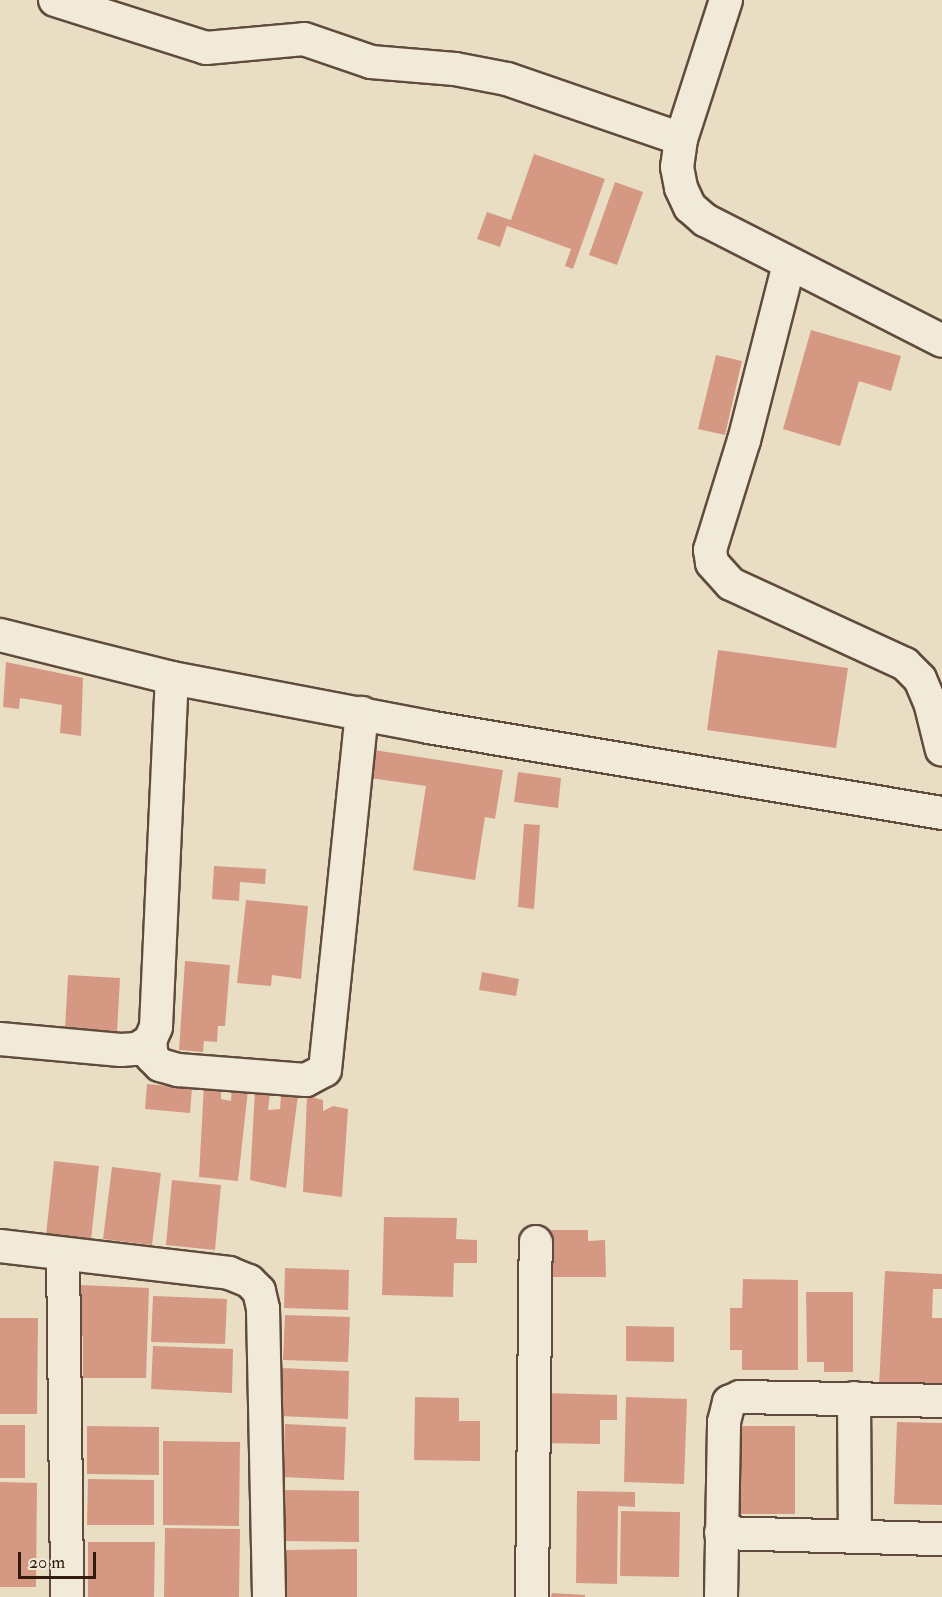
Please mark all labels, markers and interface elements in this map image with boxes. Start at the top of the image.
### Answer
scale bar [21,1540,99,1578]
text: 20 m [29,1551,65,1574]

